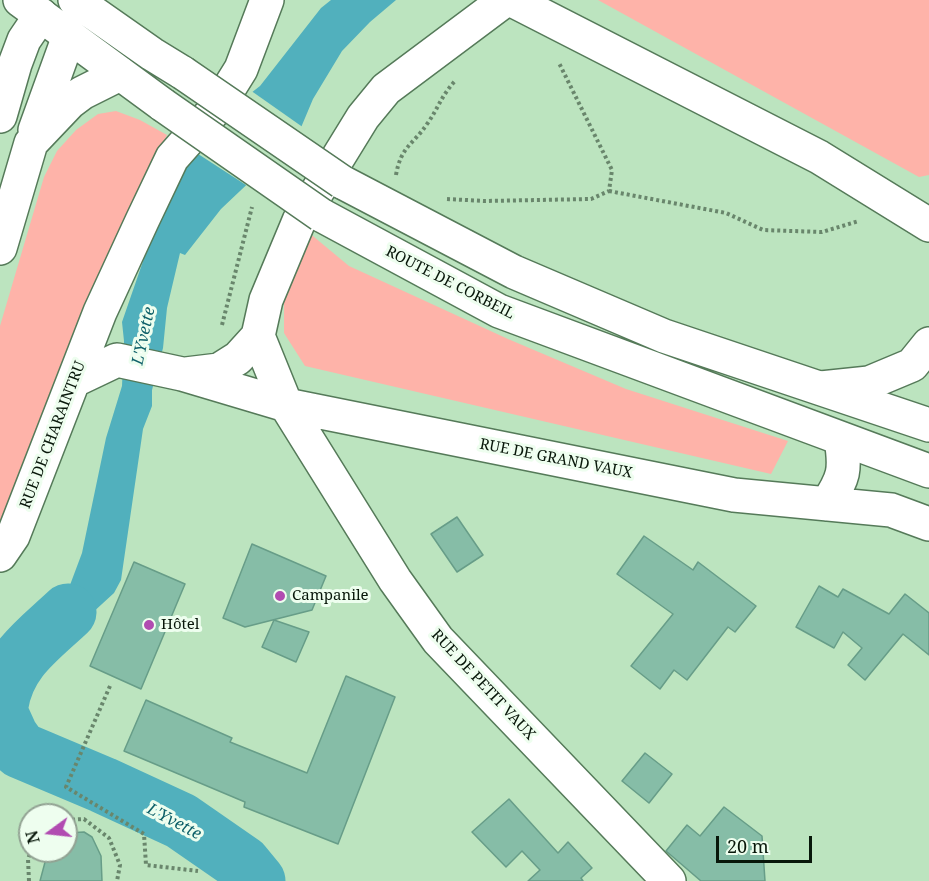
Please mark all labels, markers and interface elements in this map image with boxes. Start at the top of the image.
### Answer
street label: ROUTE DE CORBEIL [383,243,517,323]
water label: L'Yvette [129,305,159,367]
street label: RUE DE CHARAINTRU [17,359,89,511]
street label: RUE DE GRAND VAUX [478,435,634,483]
place label: Campanile [292,587,369,605]
marker: Campanile [273,589,287,603]
place label: Hôtel [161,616,200,634]
marker: Hôtel [142,618,156,632]
street label: RUE DE PETIT VAUX [427,626,539,744]
water label: L'Yvette [144,800,204,844]
north arrow [18,803,78,863]
scale bar [719,824,815,862]
text: N [20,828,45,846]
text: 20 m [727,834,769,858]

